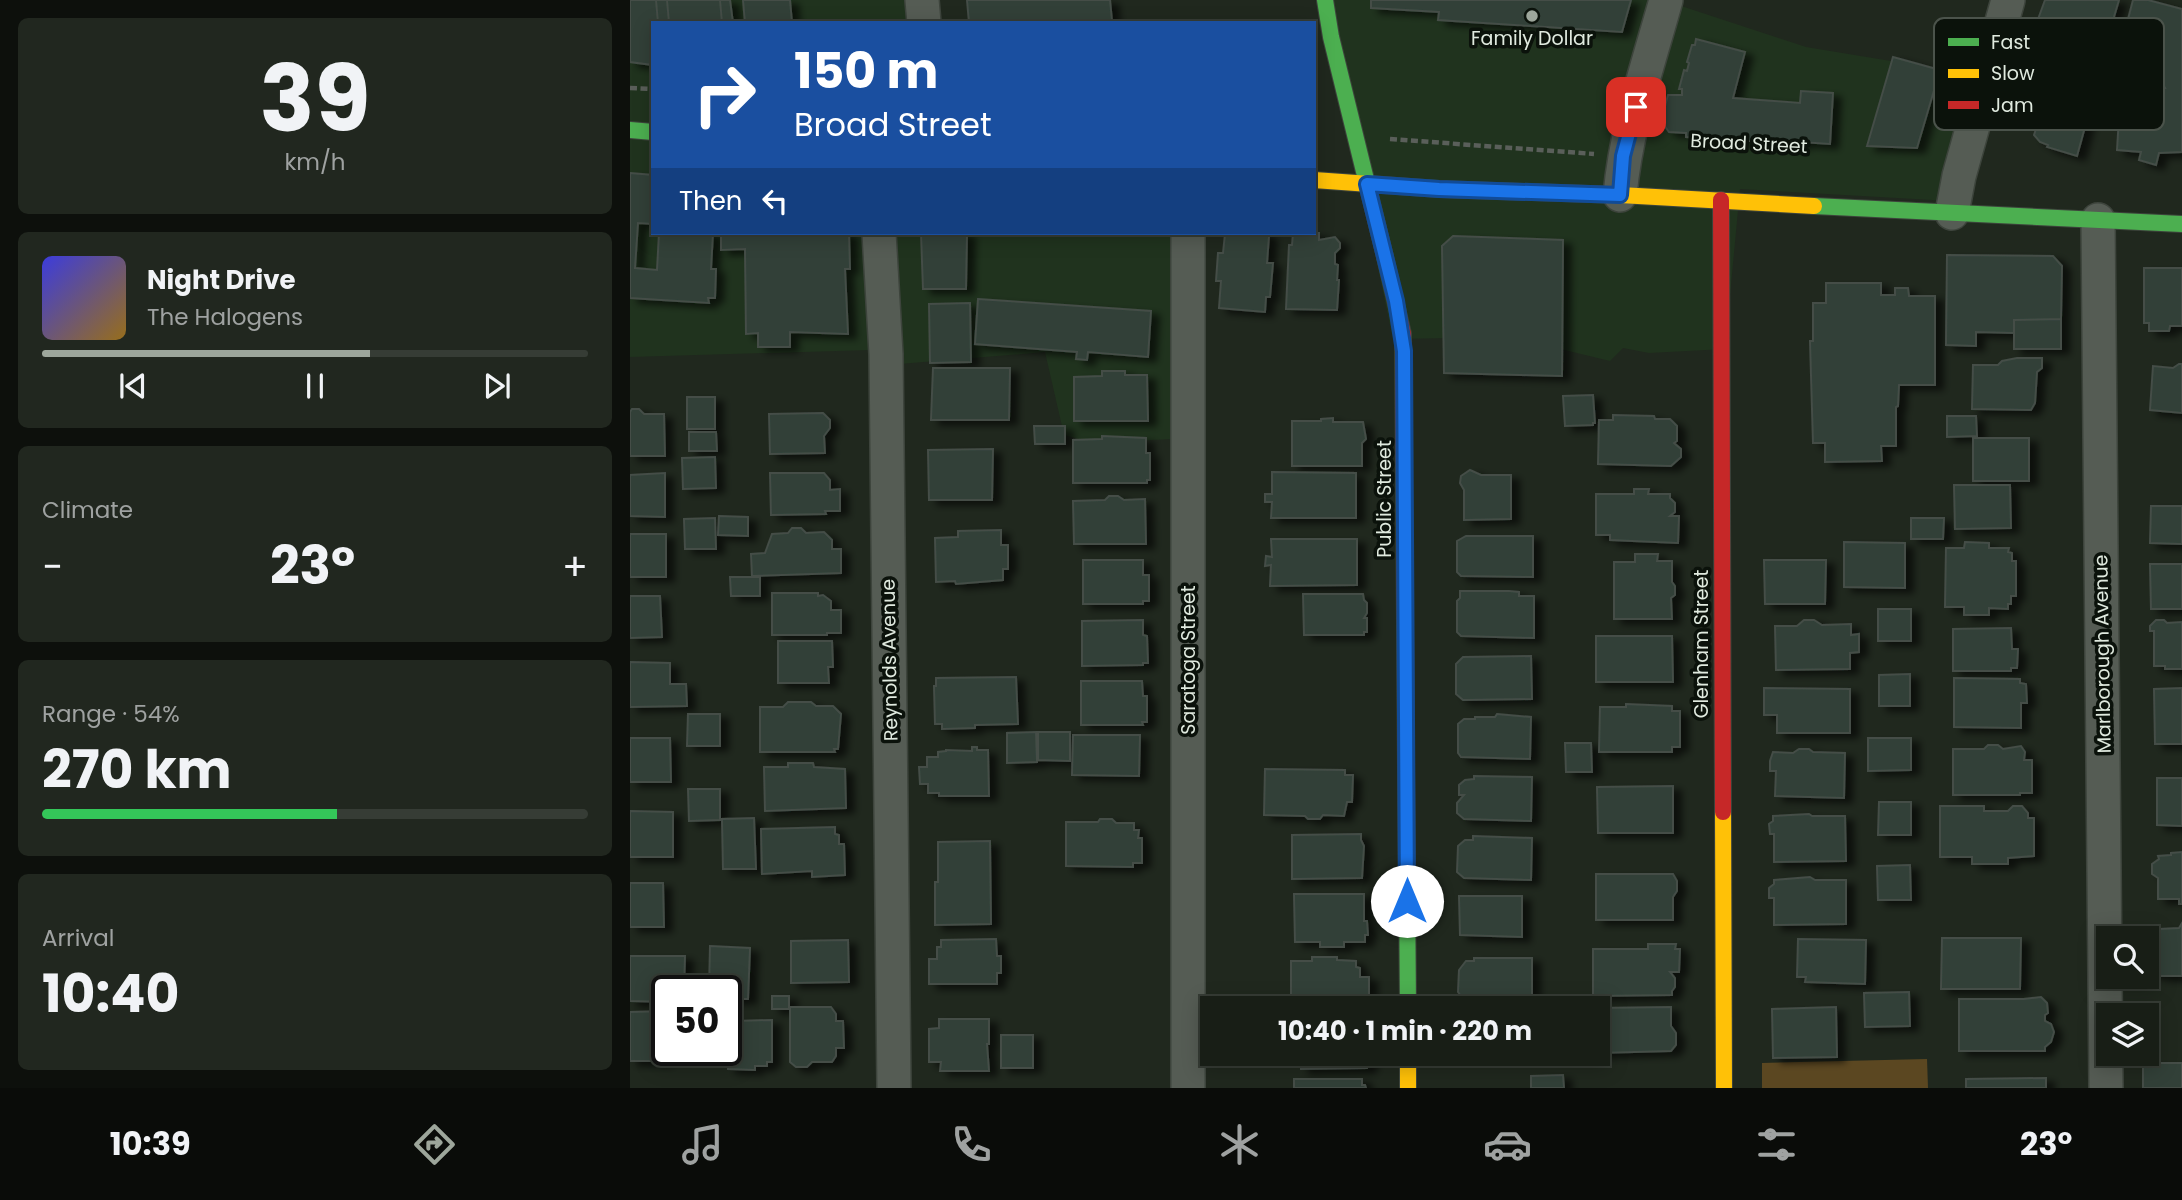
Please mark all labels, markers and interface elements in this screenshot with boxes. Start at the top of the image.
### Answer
marker: Family Dollar [1524,8,1540,24]
legend [1934,18,2164,130]
place label: Family Dollar [1471,25,1593,52]
text: Fast [1991,29,2030,56]
text: 39 [259,35,371,163]
text: 150 m [794,37,939,105]
icon: right [679,49,770,140]
text: Slow [1991,60,2035,87]
pin [1606,77,1666,137]
icon: arrive [1617,88,1655,126]
text: Jam [1991,92,2033,119]
text: Broad Street [794,102,992,147]
street label: Broad Street [1690,127,1808,160]
text: km/h [284,146,346,178]
icon: left [756,182,794,220]
text: Then [679,183,742,219]
text: Night Drive [147,262,295,298]
text: The Halogens [147,301,303,333]
icon: previous [114,367,152,405]
icon: pause [296,367,334,405]
icon: next [478,367,516,405]
street label: Public Street [1371,440,1398,558]
text: Climate [42,494,133,526]
text: 23° [270,529,355,602]
text: − [42,540,63,593]
text: + [562,540,588,593]
street label: Marlborough Avenue [2087,554,2118,754]
street label: Glenham Street [1688,570,1715,718]
street label: Reynolds Avenue [875,579,904,741]
street label: Saratoga Street [1175,585,1202,735]
text: Range · 54% [42,698,180,730]
text: 270 km [42,733,232,806]
position arrow [1370,864,1444,938]
text: Arrival [42,922,114,954]
map controls [2096,926,2159,1066]
button: search [2096,926,2159,989]
text: 10:40 [42,957,179,1030]
speed limit sign: 50 [651,975,742,1066]
button: layers [2096,1003,2159,1066]
text: 10:40 · 1 min · 220 m [1278,1013,1532,1049]
icon: directions [410,1120,459,1169]
icon: music [678,1120,727,1169]
icon: phone [947,1120,996,1169]
icon: climate [1215,1120,1264,1169]
icon: car [1483,1120,1532,1169]
icon: filters [1752,1120,1801,1169]
text: 10:39 [110,1121,191,1166]
text: 23° [2020,1121,2072,1166]

